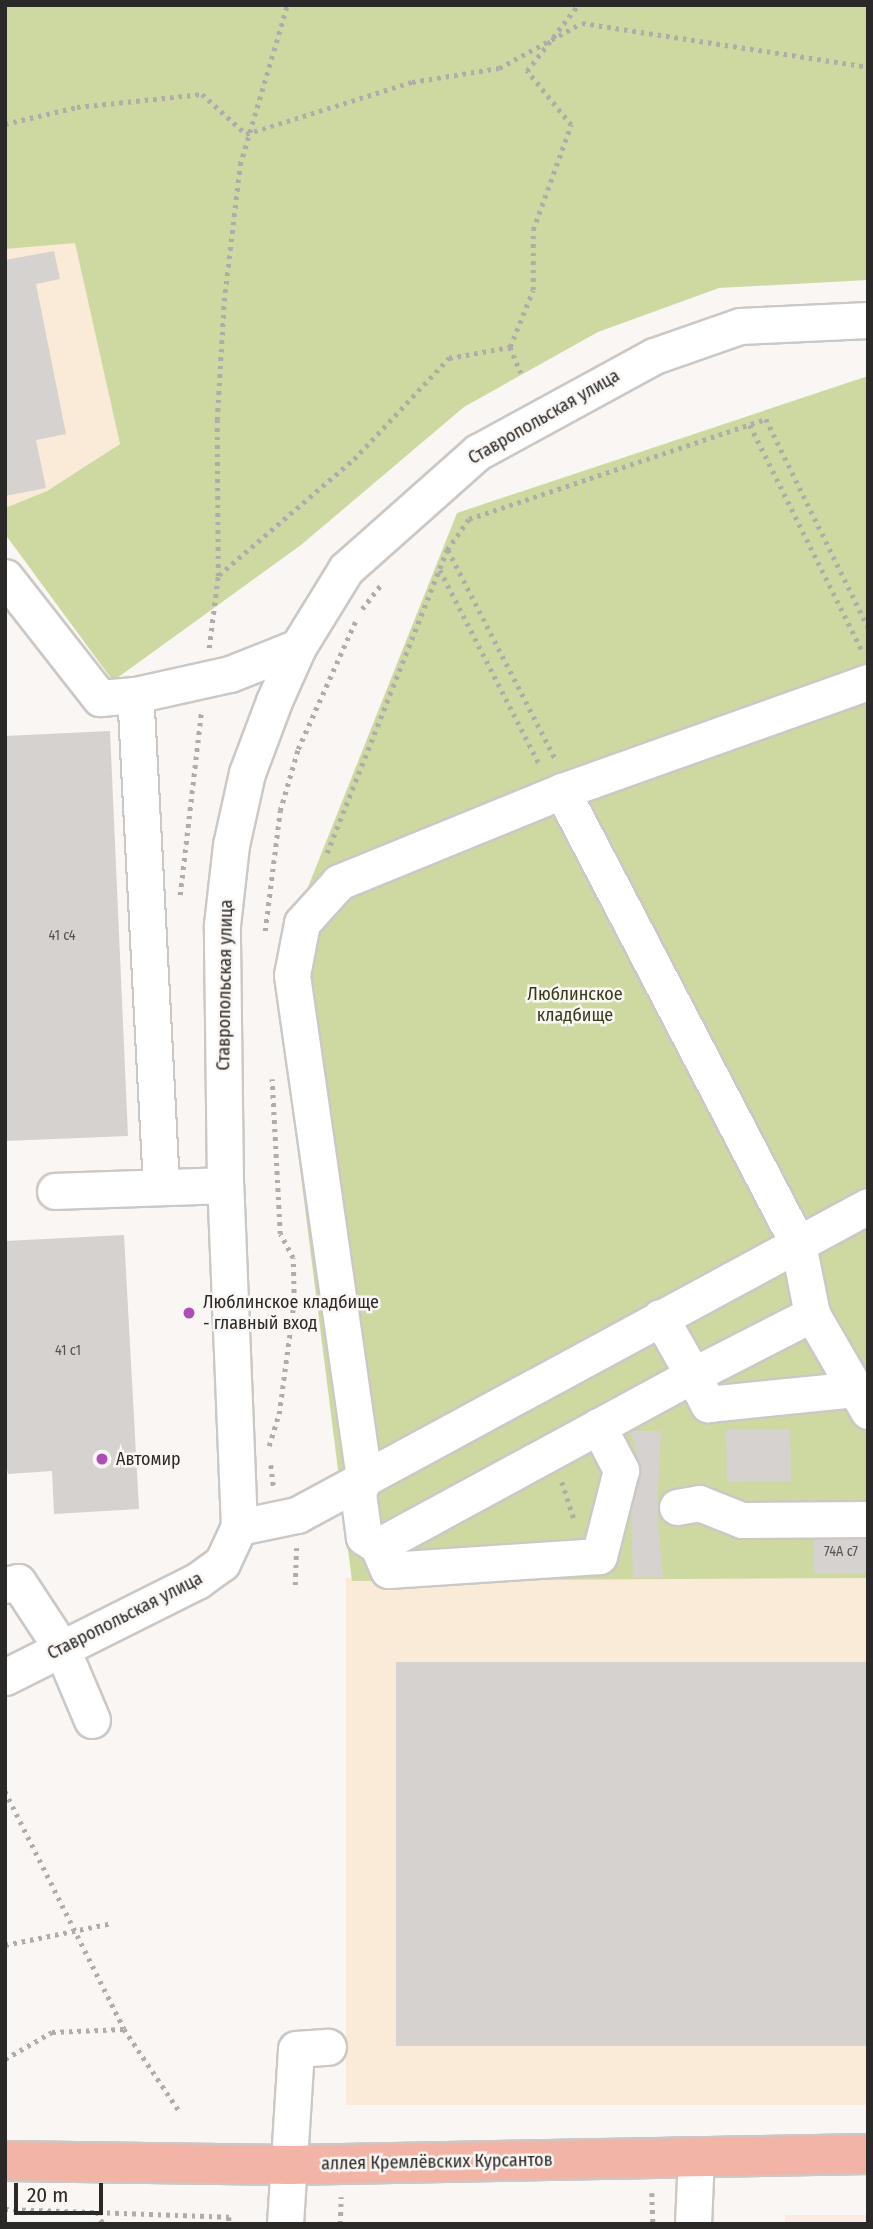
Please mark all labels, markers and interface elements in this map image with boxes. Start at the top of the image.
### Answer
street label: Ставропольская улица [464,365,624,469]
street label: Ставропольская улица [213,899,237,1071]
house number: 41 с4 [48,928,76,944]
park label: Люблинское кладбище [527,984,623,1026]
place label: Люблинское кладбище - главный вход [203,1292,379,1334]
marker: Люблинское кладбище - главный вход [181,1305,197,1321]
house number: 41 с1 [55,1343,81,1359]
place label: Автомир [116,1448,181,1470]
marker: Автомир [94,1451,110,1467]
house number: 74А с7 [824,1544,858,1560]
street label: Ставропольская улица [44,1568,206,1664]
street label: аллея Кремлёвских Курсантов [321,2149,553,2175]
scale bar [18,2170,107,2214]
text: 20 m [27,2182,68,2208]

